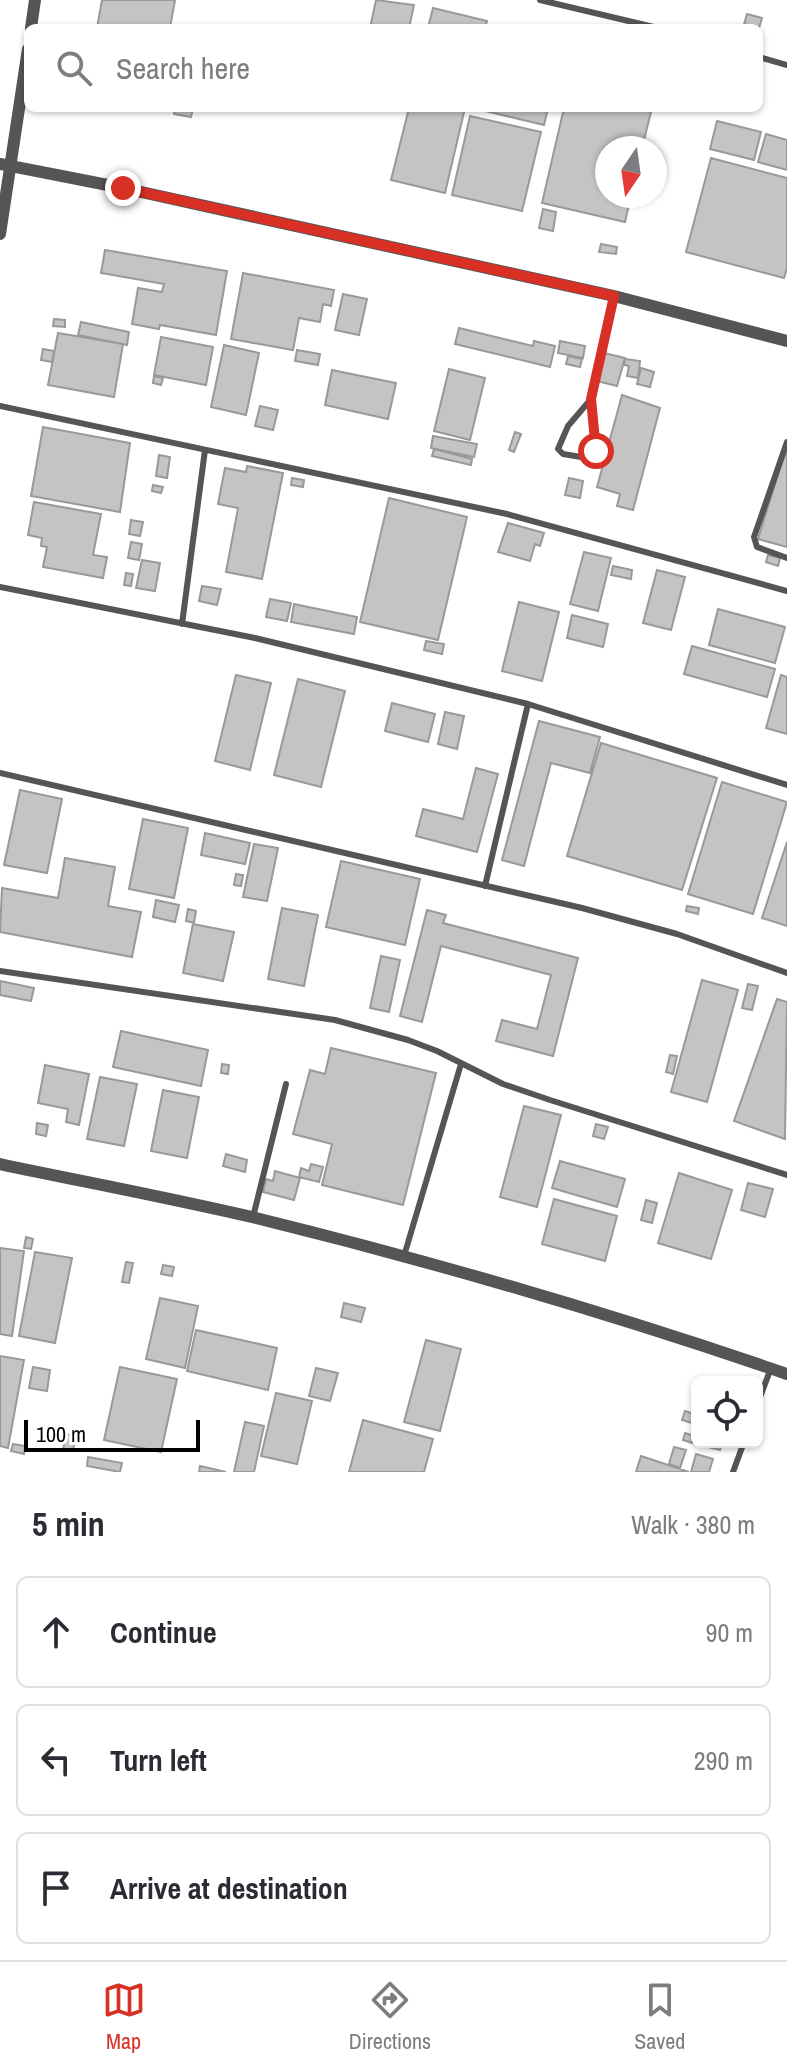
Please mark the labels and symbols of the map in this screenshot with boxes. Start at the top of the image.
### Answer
north arrow [595,136,667,208]
route end [105,170,141,206]
route start [578,433,614,469]
scale bar [24,1416,200,1452]

